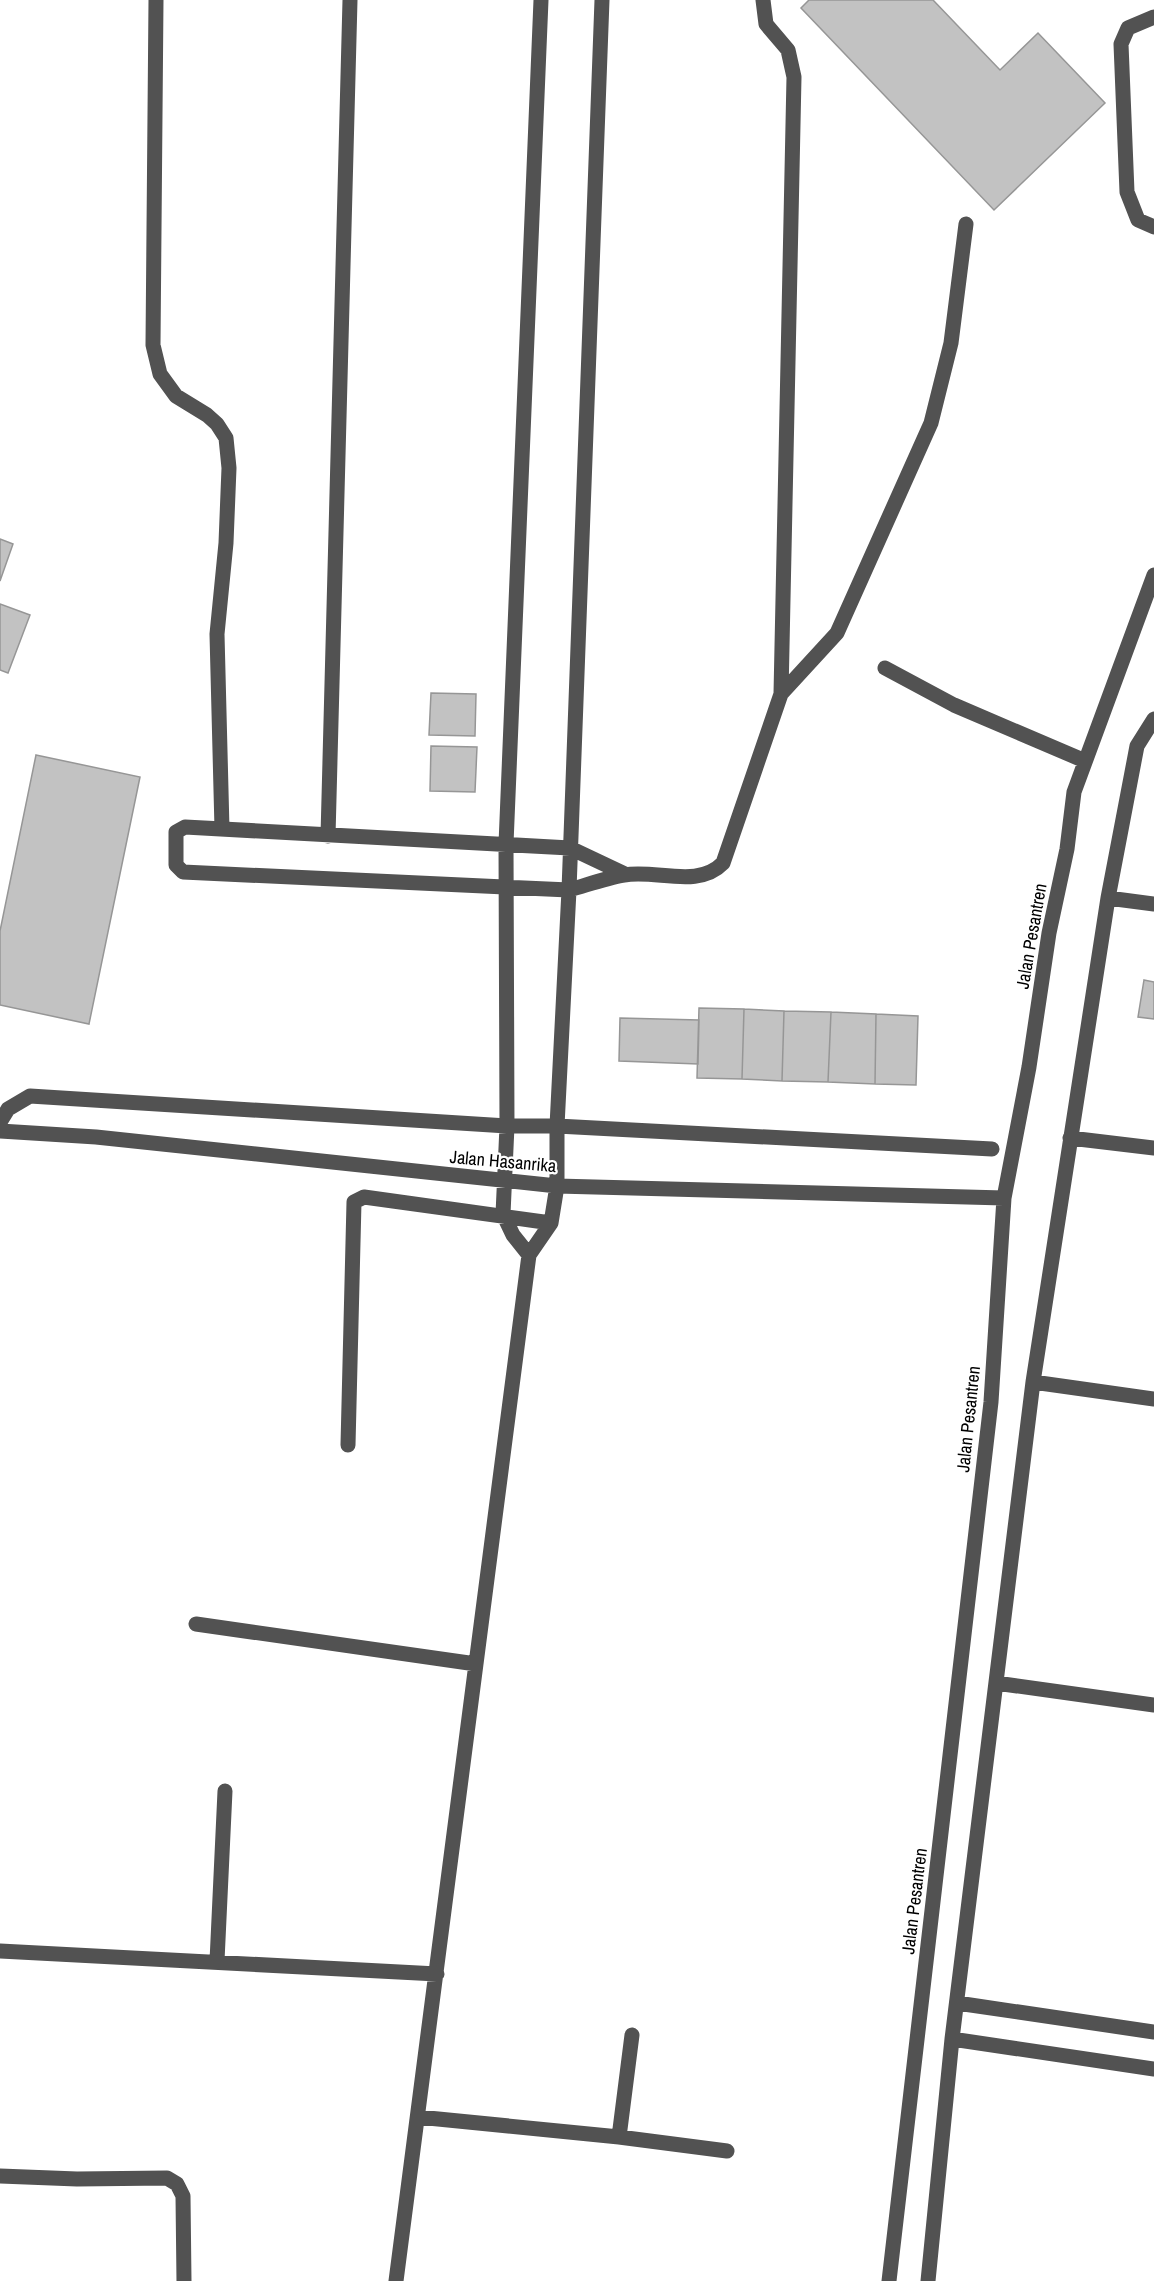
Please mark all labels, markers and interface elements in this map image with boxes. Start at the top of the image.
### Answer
street label: Jalan Pesantren [1009,881,1053,991]
street label: Jalan Hasanrika [449,1144,557,1178]
street label: Jalan Pesantren [950,1365,986,1473]
street label: Jalan Pesantren [895,1847,933,1955]

